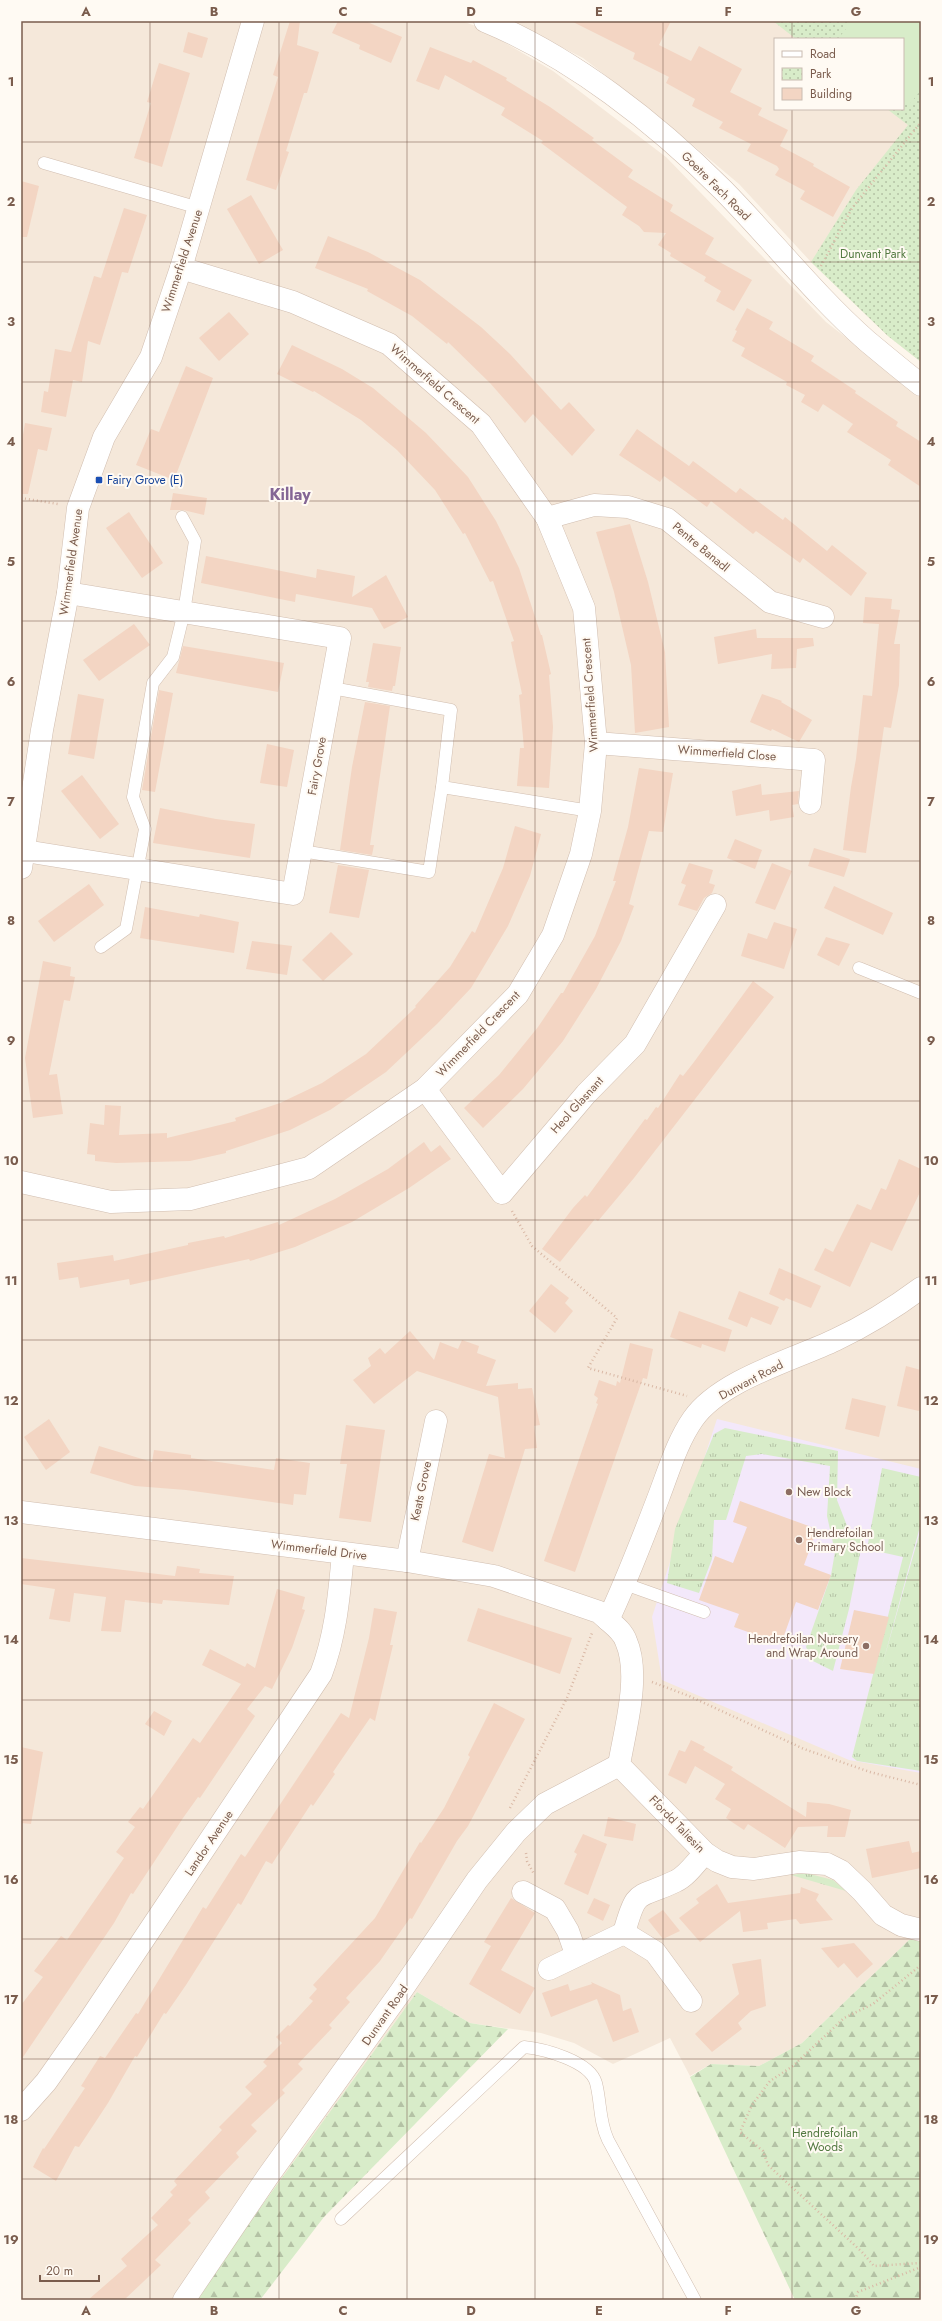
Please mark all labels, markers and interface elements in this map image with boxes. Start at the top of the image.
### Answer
text: A [80,2,91,21]
text: B [210,2,219,21]
text: C [338,2,348,21]
text: D [466,2,476,21]
text: E [595,2,603,21]
text: F [724,2,732,21]
text: G [851,2,862,21]
legend [774,38,904,110]
text: Road [810,45,836,63]
text: Park [810,65,832,83]
text: 1 [8,72,14,91]
text: 1 [928,72,934,91]
text: Building [810,85,852,103]
street label: Goetre Fach Road [677,147,755,225]
text: 2 [7,192,15,211]
text: 2 [927,192,935,211]
street label: Wimmerfield Avenue [157,207,207,315]
park label: Dunvant Park [840,245,907,263]
text: 3 [7,312,15,331]
text: 3 [927,312,935,331]
street label: Wimmerfield Crescent [386,340,484,428]
text: 4 [6,432,16,451]
text: 4 [926,432,936,451]
place label: Fairy Grove (E) [107,471,183,489]
marker: Fairy Grove (E) [94,475,104,485]
district label: Killay [269,483,311,506]
street label: Wimmerfield Avenue [55,508,87,616]
street label: Pentre Banadl [669,518,733,576]
text: 5 [7,552,15,571]
text: 5 [927,552,935,571]
street label: Wimmerfield Crescent [577,637,603,753]
text: 6 [7,672,16,691]
text: 6 [927,672,936,691]
street label: Fairy Grove [303,735,331,797]
street label: Wimmerfield Close [677,741,777,765]
text: 7 [7,792,15,811]
text: 7 [927,792,935,811]
text: 8 [7,911,15,930]
text: 8 [927,911,935,930]
street label: Wimmerfield Crescent [432,987,524,1081]
text: 9 [7,1031,16,1050]
text: 9 [927,1031,936,1050]
street label: Heol Glasnant [546,1072,608,1138]
text: 10 [3,1151,19,1170]
text: 10 [923,1151,939,1170]
text: 11 [4,1271,18,1290]
text: 11 [924,1271,938,1290]
street label: Dunvant Road [716,1356,786,1404]
text: 12 [3,1391,19,1410]
text: 12 [923,1391,939,1410]
street label: Keats Grove [406,1460,436,1522]
place label: New Block [797,1483,852,1501]
marker: New Block [784,1487,794,1497]
text: 13 [4,1511,18,1530]
text: 13 [924,1511,938,1530]
place label: Hendrefoilan Primary School [807,1524,884,1556]
street label: Wimmerfield Drive [270,1535,368,1565]
marker: Hendrefoilan Primary School [794,1535,804,1545]
text: 14 [3,1630,19,1649]
place label: Hendrefoilan Nursery and Wrap Around [748,1630,859,1662]
text: 14 [923,1630,939,1649]
marker: Hendrefoilan Nursery and Wrap Around [861,1641,871,1651]
text: 15 [3,1750,19,1769]
text: 15 [923,1750,939,1769]
street label: Ffordd Taliesin [645,1791,709,1857]
street label: Landor Avenue [180,1806,238,1880]
text: 16 [3,1870,19,1889]
text: 16 [923,1870,939,1889]
street label: Dunvant Road [357,1981,413,2049]
text: 17 [4,1990,18,2009]
text: 17 [924,1990,938,2009]
text: 18 [4,2110,18,2129]
text: 18 [924,2110,938,2129]
park label: Hendrefoilan Woods [792,2124,858,2156]
text: 19 [3,2230,19,2249]
text: 19 [923,2230,939,2249]
scale bar [40,2257,99,2283]
text: 20 m [46,2262,73,2280]
text: A [80,2301,91,2320]
text: B [210,2301,219,2320]
text: C [338,2301,348,2320]
text: D [466,2301,476,2320]
text: E [595,2301,603,2320]
text: F [724,2301,732,2320]
text: G [851,2301,862,2320]

